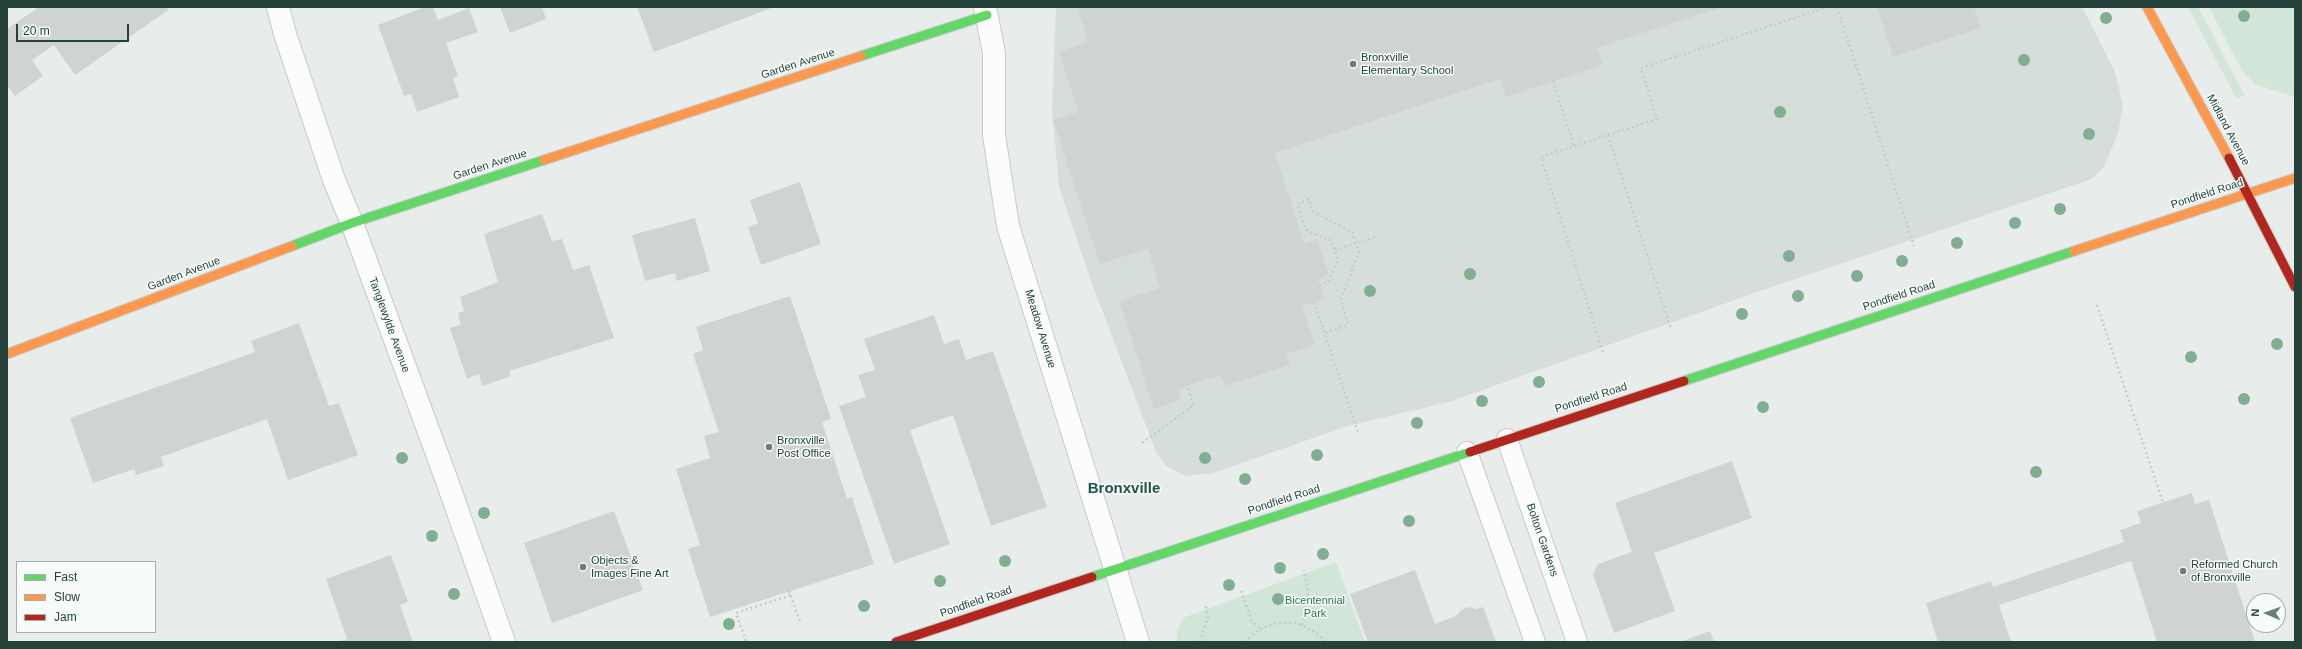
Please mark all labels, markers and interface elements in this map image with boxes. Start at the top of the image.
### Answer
scale bar [18,16,131,42]
text: 20 m [23,24,50,38]
street label: Garden Avenue [759,46,837,82]
place label: Bronxville Elementary School [1361,51,1453,77]
marker: Bronxville Elementary School [1348,59,1358,69]
street label: Midland Avenue [2204,92,2252,168]
street label: Garden Avenue [451,147,529,183]
street label: Pondfield Road [2169,176,2245,212]
street label: Garden Avenue [146,254,222,294]
street label: Tanglewylde Avenue [366,275,412,375]
street label: Pondfield Road [1861,278,1937,314]
street label: Meadow Avenue [1022,288,1058,370]
street label: Pondfield Road [1553,380,1629,416]
place label: Bronxville Post Office [777,434,831,460]
marker: Bronxville Post Office [764,442,774,452]
district label: Bronxville [1088,480,1160,498]
street label: Pondfield Road [1246,482,1322,518]
street label: Bolton Gardens [1523,502,1561,578]
place label: Objects & Images Fine Art [591,554,669,580]
place label: Reformed Church of Bronxville [2191,558,2278,584]
legend [16,561,156,633]
marker: Objects & Images Fine Art [578,562,588,572]
marker: Reformed Church of Bronxville [2178,566,2188,576]
text: Fast [54,570,77,584]
street label: Pondfield Road [938,584,1014,620]
text: Slow [54,590,80,604]
north arrow [2246,593,2286,633]
park label: Bicentennial Park [1285,594,1345,620]
text: N [2249,608,2261,617]
text: Jam [54,610,77,624]

